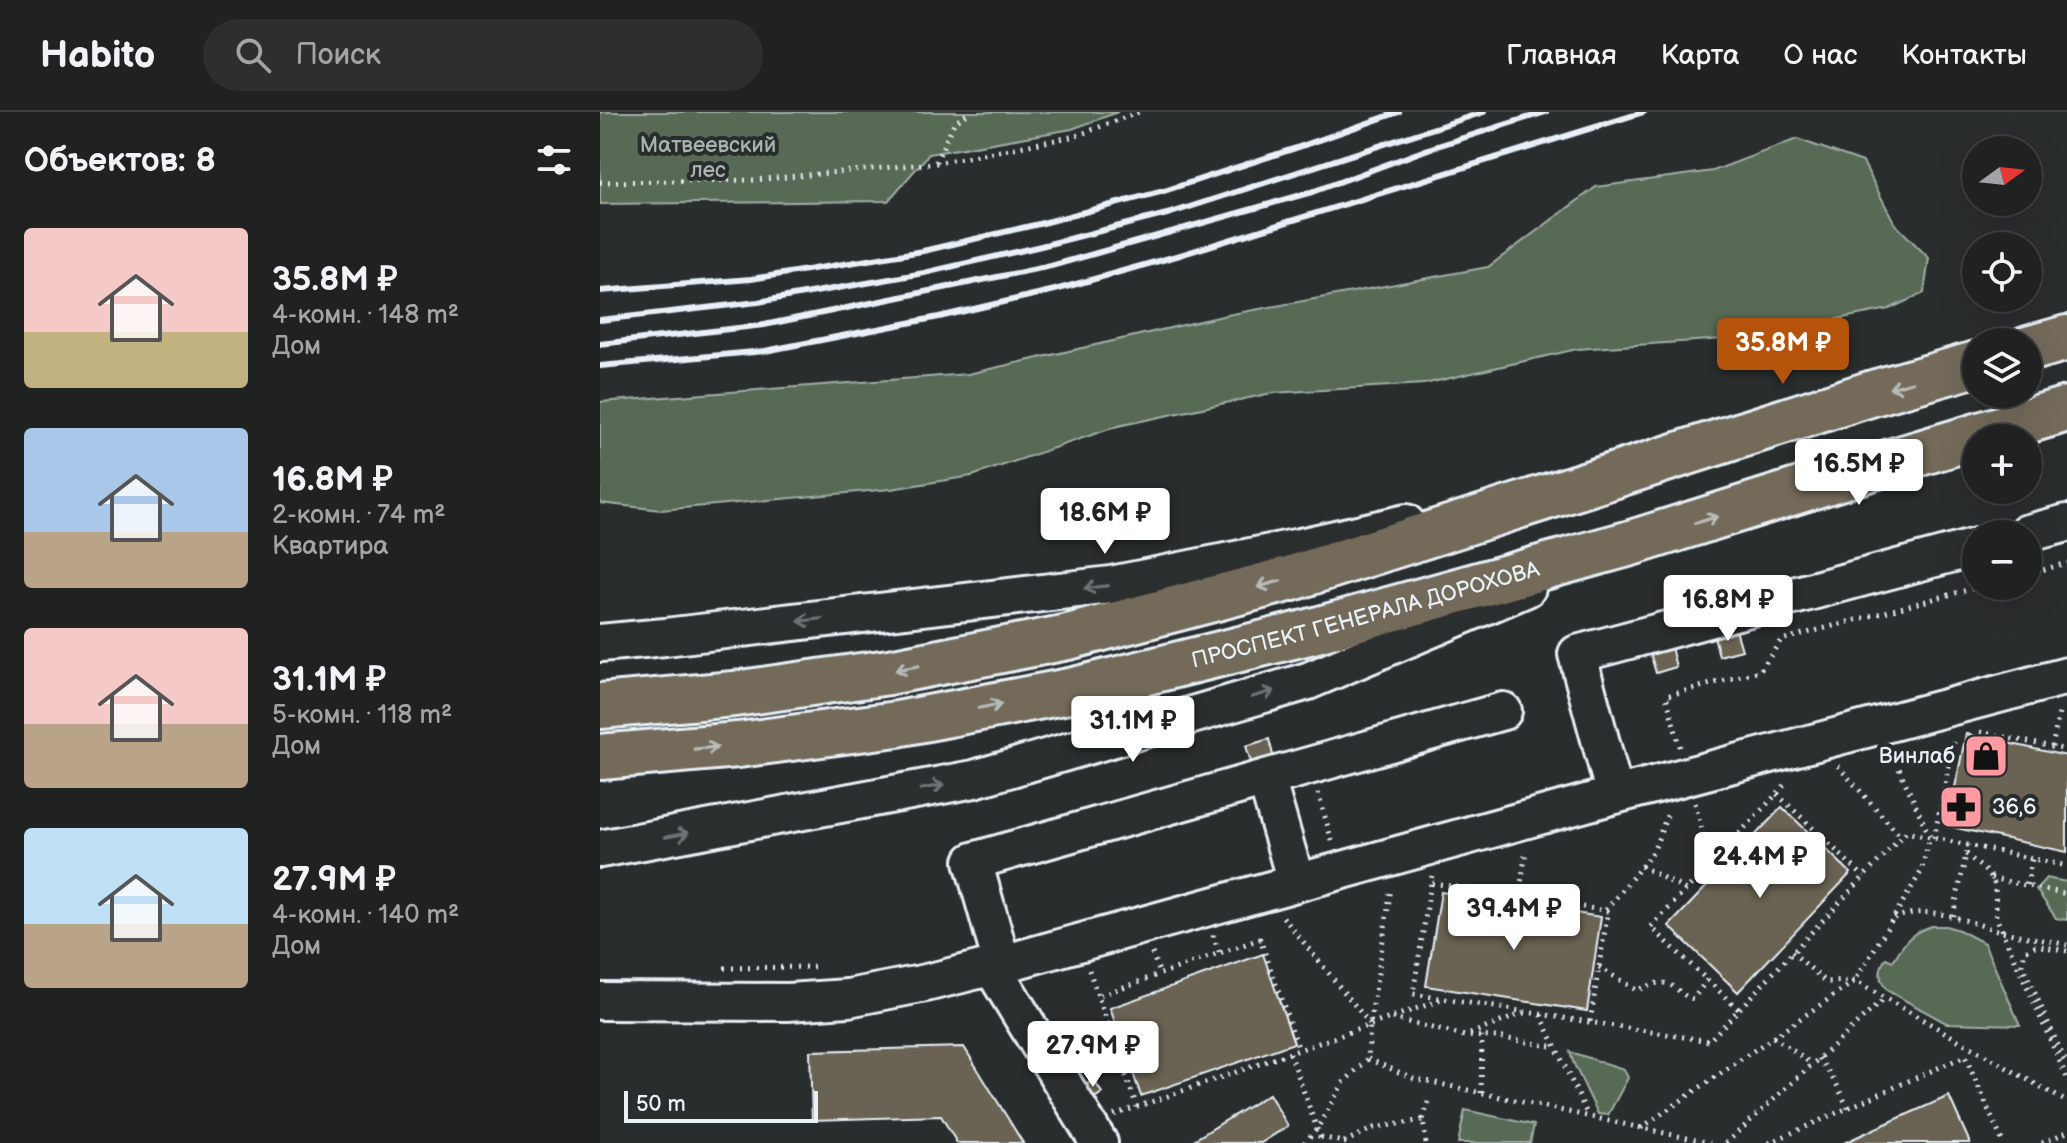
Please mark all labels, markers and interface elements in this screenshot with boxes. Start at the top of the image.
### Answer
search box [203,19,763,91]
text: Habito [40,33,155,78]
icon: search [231,33,275,77]
text: Поиск [295,37,381,73]
text: Главная [1506,39,1617,72]
text: Карта [1661,39,1740,72]
text: О нас [1784,39,1857,72]
text: Контакты [1901,39,2027,72]
park label: Матвеевский лес [640,132,776,184]
north arrow [1962,136,2042,216]
map controls [1962,136,2042,600]
icon: filters [532,138,576,182]
text: Объектов: 8 [24,140,216,181]
button: locate [1962,232,2042,312]
text: 35.8M ₽ [272,259,398,300]
icon: home [88,260,184,356]
text: 4-комн. · 148 m² [272,300,459,331]
pin: 35.8M ₽ [1709,318,1857,386]
text: 35.8M ₽ [1735,328,1831,359]
button: layers [1962,328,2042,408]
text: Дом [272,331,321,362]
one-way arrow [1888,378,1914,393]
button: + [1962,424,2042,504]
pin: 16.5M ₽ [1785,439,1933,507]
text: 16.5M ₽ [1813,449,1905,480]
text: 16.8M ₽ [272,459,393,500]
icon: home [88,460,184,556]
pin: 18.6M ₽ [1031,488,1179,556]
text: 18.6M ₽ [1059,498,1151,529]
text: 2-комн. · 74 m² [272,500,445,531]
one-way arrow [1692,512,1718,527]
button: − [1962,520,2042,600]
text: Квартира [272,531,389,562]
street label: ПРОСПЕКТ ГЕНЕРАЛА ДОРОХОВА [1189,555,1543,674]
pin: 16.8M ₽ [1654,575,1802,643]
one-way arrow [1256,578,1282,593]
one-way arrow [1083,579,1110,594]
text: 16.8M ₽ [1682,585,1774,616]
one-way arrow [797,613,824,628]
text: 31.1M ₽ [272,659,386,700]
icon: home [88,660,184,756]
one-way arrow [894,662,920,677]
one-way arrow [1250,686,1276,701]
pin: 31.1M ₽ [1059,696,1207,764]
one-way arrow [977,698,1003,713]
text: 5-комн. · 118 m² [272,700,452,731]
text: 31.1M ₽ [1089,706,1177,737]
text: Дом [272,731,321,762]
shop icon: Винлаб [1962,732,2010,780]
one-way arrow [692,740,719,755]
place label: Винлаб [1879,743,1955,770]
one-way arrow [919,779,944,794]
pharmacy icon: 36,6 [1937,783,1985,831]
place label: 36,6 [1992,794,2036,821]
one-way arrow [664,827,689,842]
pin: 24.4M ₽ [1686,832,1834,900]
text: 24.4M ₽ [1712,842,1808,873]
text: 27.9M ₽ [272,859,396,900]
icon: home [88,860,184,956]
pin: 39.4M ₽ [1440,884,1588,952]
text: 39.4M ₽ [1466,894,1562,925]
text: 4-комн. · 140 m² [272,900,459,931]
text: Дом [272,931,321,962]
pin: 27.9M ₽ [1019,1021,1167,1089]
text: 27.9M ₽ [1046,1031,1140,1062]
scale bar [624,1087,818,1123]
text: 50 m [636,1091,686,1118]

